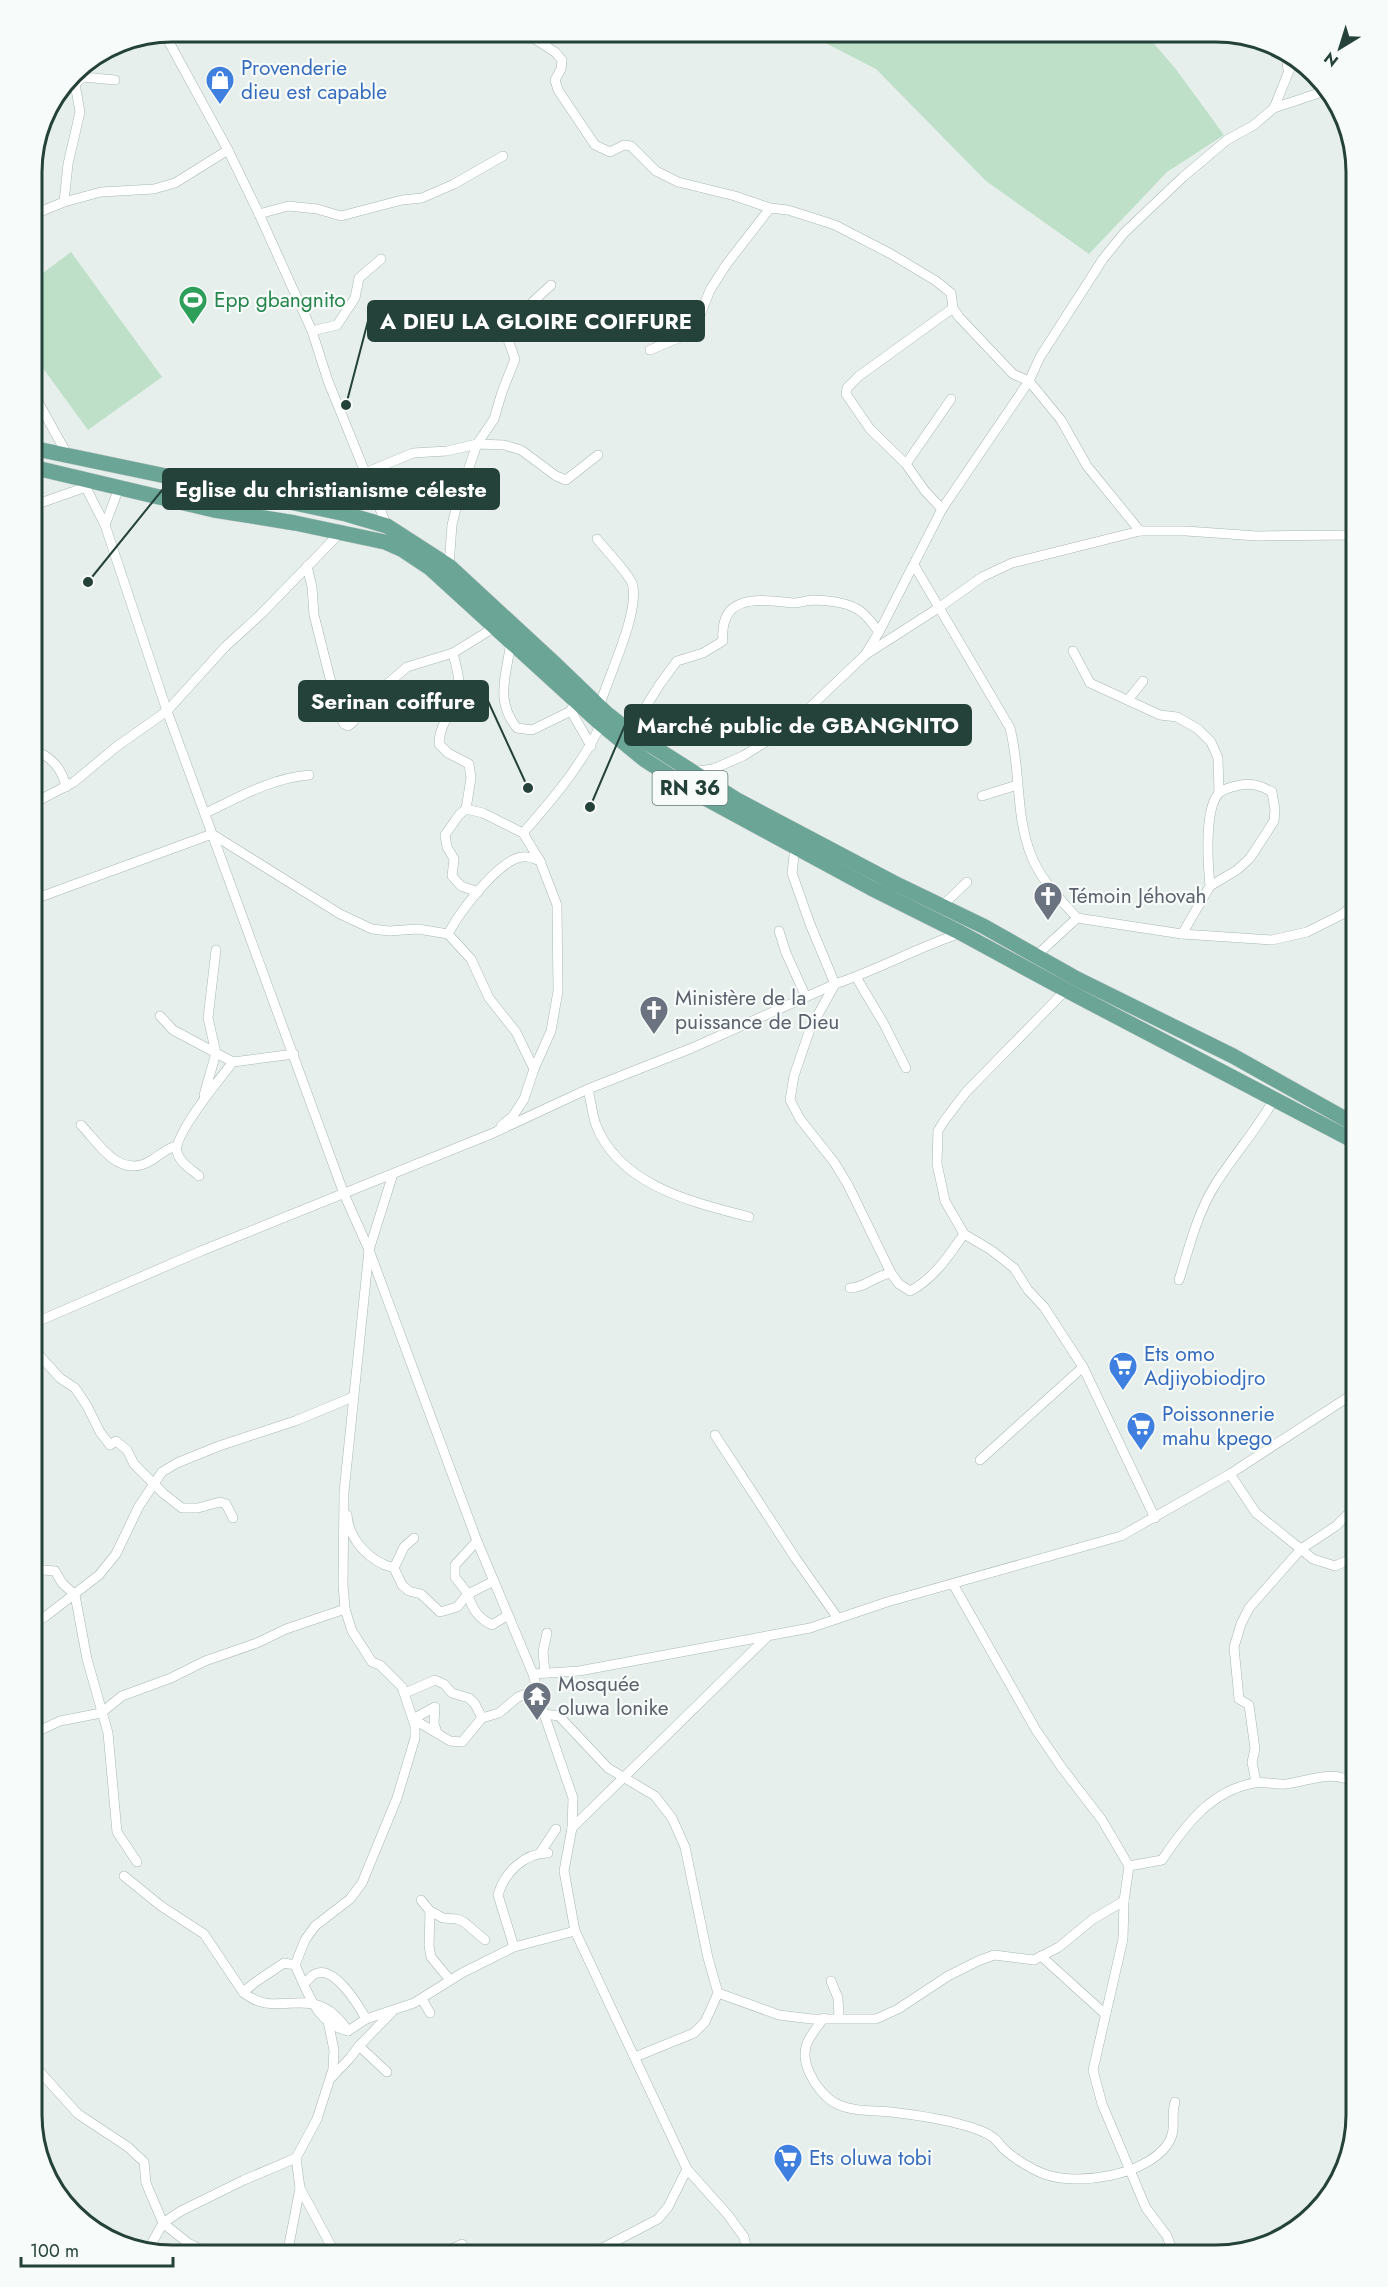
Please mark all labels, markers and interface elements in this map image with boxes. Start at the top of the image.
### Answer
north arrow [1310,18,1370,78]
text: N [1319,46,1343,72]
place label: Provenderie dieu est capable [241,53,387,107]
shop icon: Provenderie dieu est capable [204,64,236,106]
sports icon: Epp gbangnito [177,284,209,326]
place label: Epp gbangnito [214,285,346,315]
callout: A DIEU LA GLOIRE COIFFURE [368,301,704,341]
text: A DIEU LA GLOIRE COIFFURE [379,305,692,337]
callout: Eglise du christianisme céleste [163,469,499,509]
text: Eglise du christianisme céleste [175,473,487,505]
callout: Serinan coiffure [299,681,488,721]
text: Serinan coiffure [311,685,475,717]
callout: Marché public de GBANGNITO [625,705,971,745]
text: Marché public de GBANGNITO [637,709,959,741]
road number: RN 36 [652,771,728,805]
church icon: Témoin Jéhovah [1032,880,1064,922]
place label: Témoin Jéhovah [1069,881,1207,911]
place label: Ministère de la puissance de Dieu [675,983,839,1037]
church icon: Ministère de la puissance de Dieu [638,994,670,1036]
place label: Ets omo Adjiyobiodjro [1144,1339,1265,1393]
supermarket icon: Ets omo Adjiyobiodjro [1107,1350,1139,1392]
place label: Poissonnerie mahu kpego [1162,1399,1275,1453]
supermarket icon: Poissonnerie mahu kpego [1125,1410,1157,1452]
place label: Mosquée oluwa lonike [558,1669,669,1723]
temple icon: Mosquée oluwa lonike [521,1680,553,1722]
supermarket icon: Ets oluwa tobi [772,2142,804,2184]
place label: Ets oluwa tobi [809,2143,932,2173]
scale bar [21,2230,172,2268]
text: 100 m [30,2238,79,2264]

